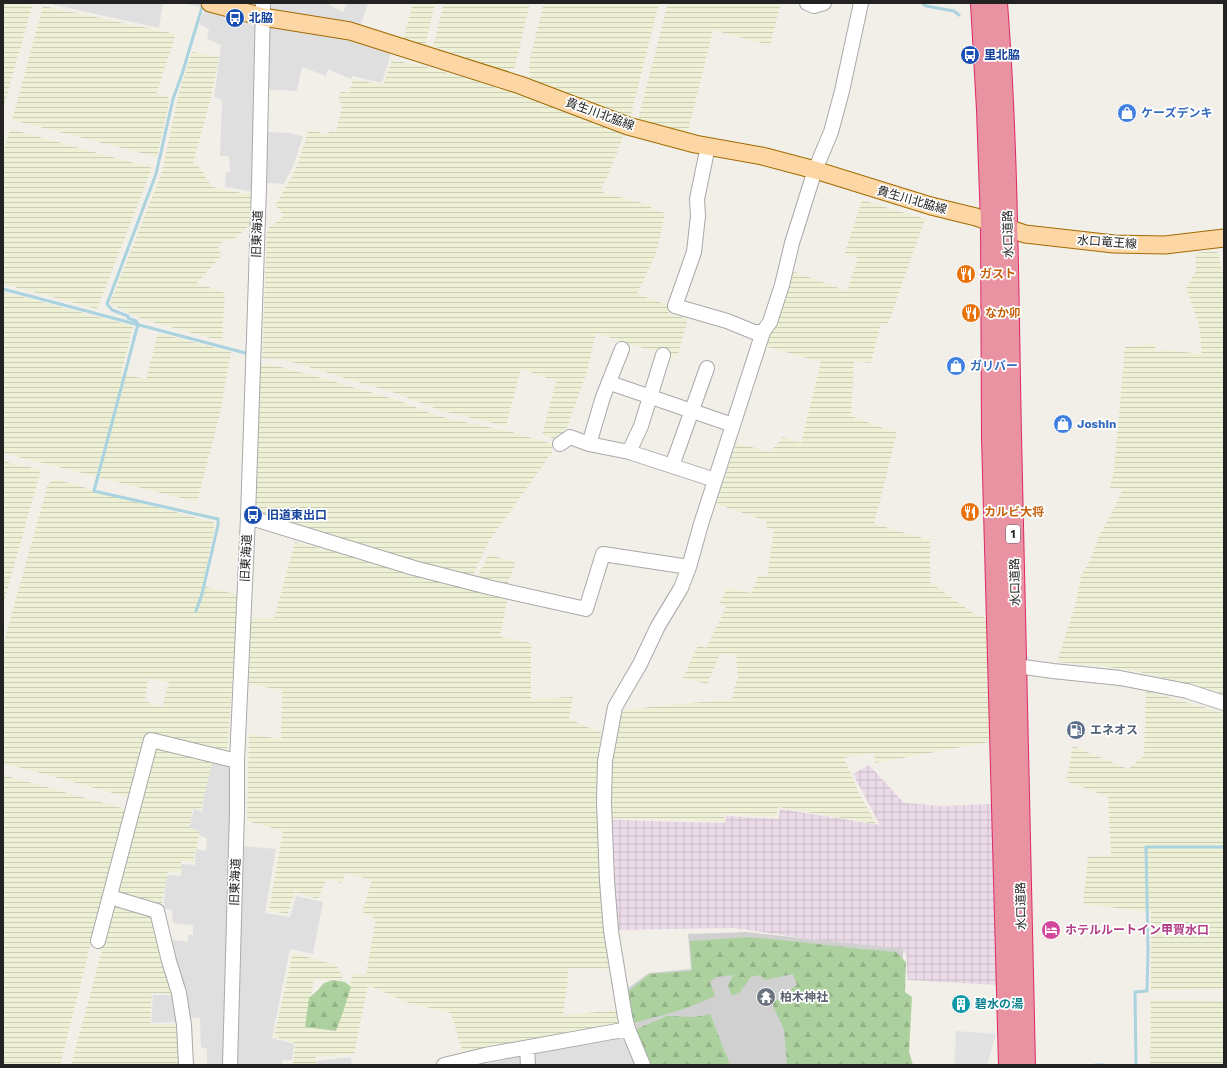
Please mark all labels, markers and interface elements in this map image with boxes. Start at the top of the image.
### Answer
bus stop icon: 北脇 [224,7,246,29]
place label: 北脇 [249,11,273,25]
bus stop icon: 里北脇 [959,44,981,66]
place label: 里北脇 [984,48,1020,62]
street label: 貴生川北脇線 [564,95,636,133]
shop icon: ケーズデンキ [1116,102,1138,124]
place label: ケーズデンキ [1141,106,1212,120]
street label: 貴生川北脇線 [875,183,949,217]
street label: 旧東海道 [249,210,265,258]
street label: 水口道路 [1001,210,1015,258]
street label: 水口竜王線 [1077,233,1137,251]
restaurant icon: ガスト [955,263,977,285]
place label: ガスト [980,267,1016,281]
restaurant icon: なか卯 [960,302,982,324]
place label: なか卯 [985,306,1021,320]
shop icon: ガリバー [945,355,967,377]
place label: ガリバー [970,359,1018,373]
shop icon: Joshin [1052,413,1074,435]
place label: Joshin [1077,417,1116,431]
restaurant icon: カルビ大将 [959,501,981,523]
bus stop icon: 旧道東出口 [242,504,264,526]
place label: カルビ大将 [984,505,1044,519]
place label: 旧道東出口 [267,508,327,522]
road number: 1 [1006,525,1020,543]
street label: 旧東海道 [238,534,254,582]
street label: 水口道路 [1008,558,1022,606]
fuel station icon: エネオス [1065,719,1087,741]
place label: エネオス [1090,723,1138,737]
street label: 旧東海道 [227,858,243,906]
street label: 水口道路 [1014,882,1028,930]
hotel icon: ホテルルートイン甲賀水口 [1040,919,1062,941]
place label: ホテルルートイン甲賀水口 [1065,923,1209,937]
temple icon: 柏木神社 [755,986,777,1008]
place label: 柏木神社 [780,990,828,1004]
building icon: 碧水の湯 [950,993,972,1015]
place label: 碧水の湯 [975,997,1023,1011]

